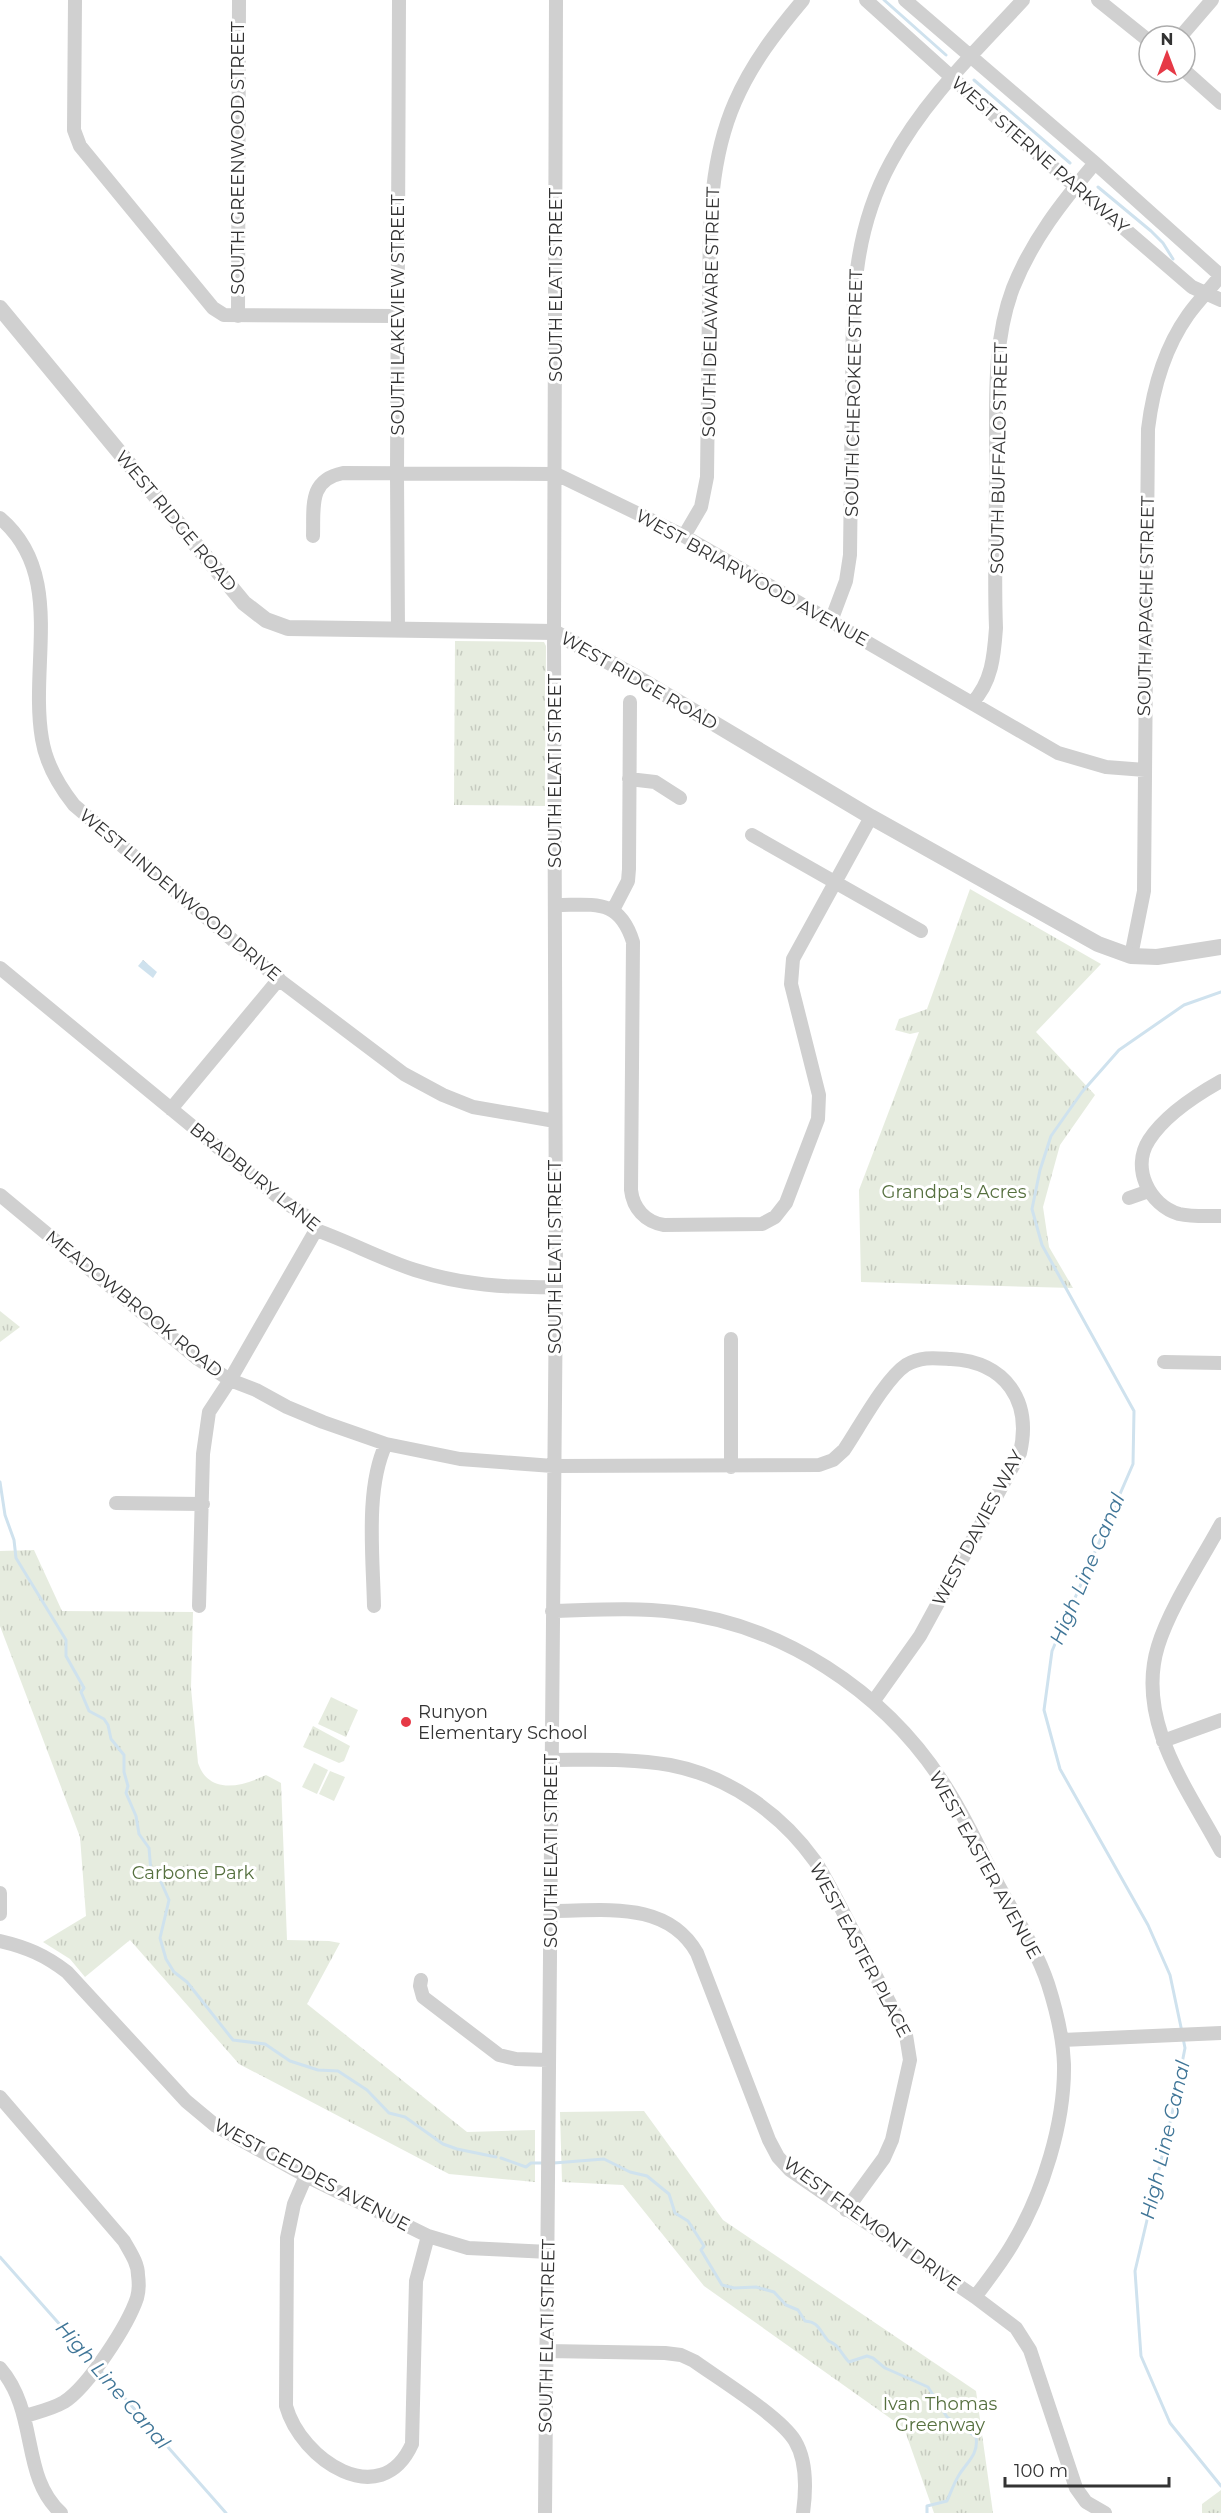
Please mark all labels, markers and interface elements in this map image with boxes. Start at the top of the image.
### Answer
street label: SOUTH GREENWOOD STREET [227,21,249,295]
north arrow [1137,24,1197,84]
text: N [1161,30,1173,49]
street label: WEST STERNE PARKWAY [947,72,1134,239]
street label: SOUTH DELAWARE STREET [698,186,724,437]
street label: SOUTH ELATI STREET [545,187,567,382]
street label: SOUTH LAKEVIEW STREET [387,194,409,436]
street label: SOUTH CHEROKEE STREET [841,268,867,517]
street label: SOUTH BUFFALO STREET [986,341,1012,574]
street label: WEST RIDGE ROAD [111,446,241,596]
street label: SOUTH APACHE STREET [1133,495,1159,716]
street label: WEST BRIARWOOD AVENUE [632,505,872,651]
street label: WEST RIDGE ROAD [557,627,721,735]
street label: SOUTH ELATI STREET [544,673,566,868]
street label: WEST LINDENWOOD DRIVE [75,804,285,986]
street label: BRADBURY LANE [185,1118,325,1236]
street label: SOUTH ELATI STREET [544,1159,566,1354]
park label: Grandpa's Acres [882,1181,1027,1203]
street label: MEADOWBROOK ROAD [41,1226,227,1382]
street label: WEST DAVIES WAY [928,1446,1029,1610]
water label: High Line Canal [1044,1489,1130,1648]
place label: Runyon Elementary School [418,1701,588,1744]
marker: Runyon Elementary School [399,1715,413,1729]
street label: SOUTH ELATI STREET [540,1753,562,1948]
street label: WEST EASTER AVENUE [924,1767,1046,1963]
street label: WEST EASTER PLACE [805,1859,915,2041]
park label: Carbone Park [132,1862,255,1884]
water label: High Line Canal [1135,2058,1195,2222]
street label: WEST GEDDES AVENUE [210,2114,414,2236]
street label: WEST FREMONT DRIVE [779,2152,965,2296]
street label: SOUTH ELATI STREET [534,2238,560,2433]
water label: High Line Canal [51,2316,176,2454]
park label: Ivan Thomas Greenway [883,2393,998,2436]
scale bar [1005,2450,1168,2488]
text: 100 m [1014,2460,1068,2482]

